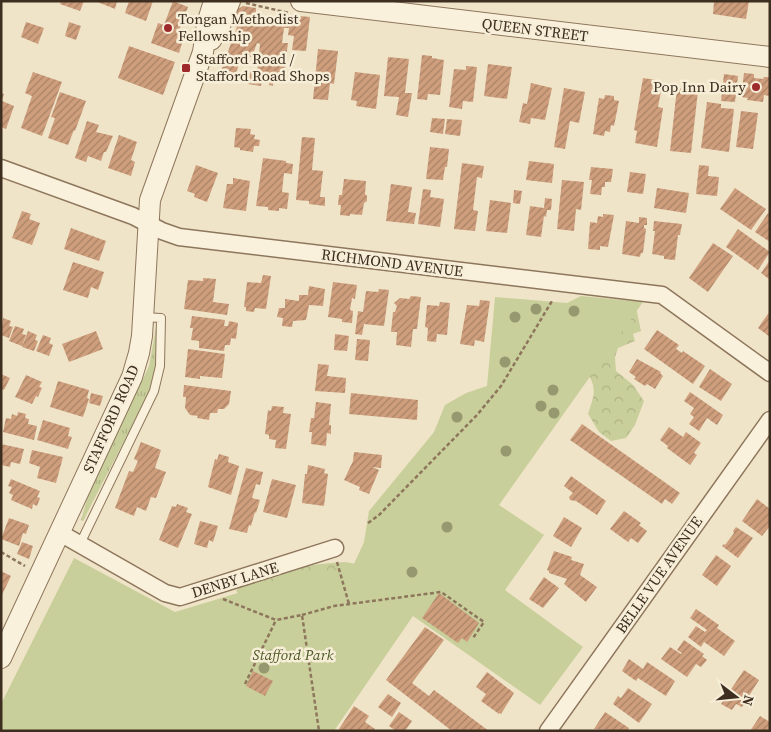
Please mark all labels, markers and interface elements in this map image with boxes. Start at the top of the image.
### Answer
place label: Tongan Methodist Fellowship [178,8,298,46]
street label: QUEEN STREET [481,13,589,46]
marker: Tongan Methodist Fellowship [162,22,174,34]
place label: Stafford Road / Stafford Road Shops [196,48,330,86]
marker: Stafford Road / Stafford Road Shops [180,62,192,74]
place label: Pop Inn Dairy [653,76,746,97]
marker: Pop Inn Dairy [750,81,762,93]
street label: RICHMOND AVENUE [320,243,464,282]
street label: STAFFORD ROAD [77,361,144,476]
street label: BELLE VUE AVENUE [610,512,707,637]
street label: DENBY LANE [189,556,281,603]
park label: Stafford Park [253,644,334,665]
north arrow [711,672,761,722]
text: N [737,693,760,708]

